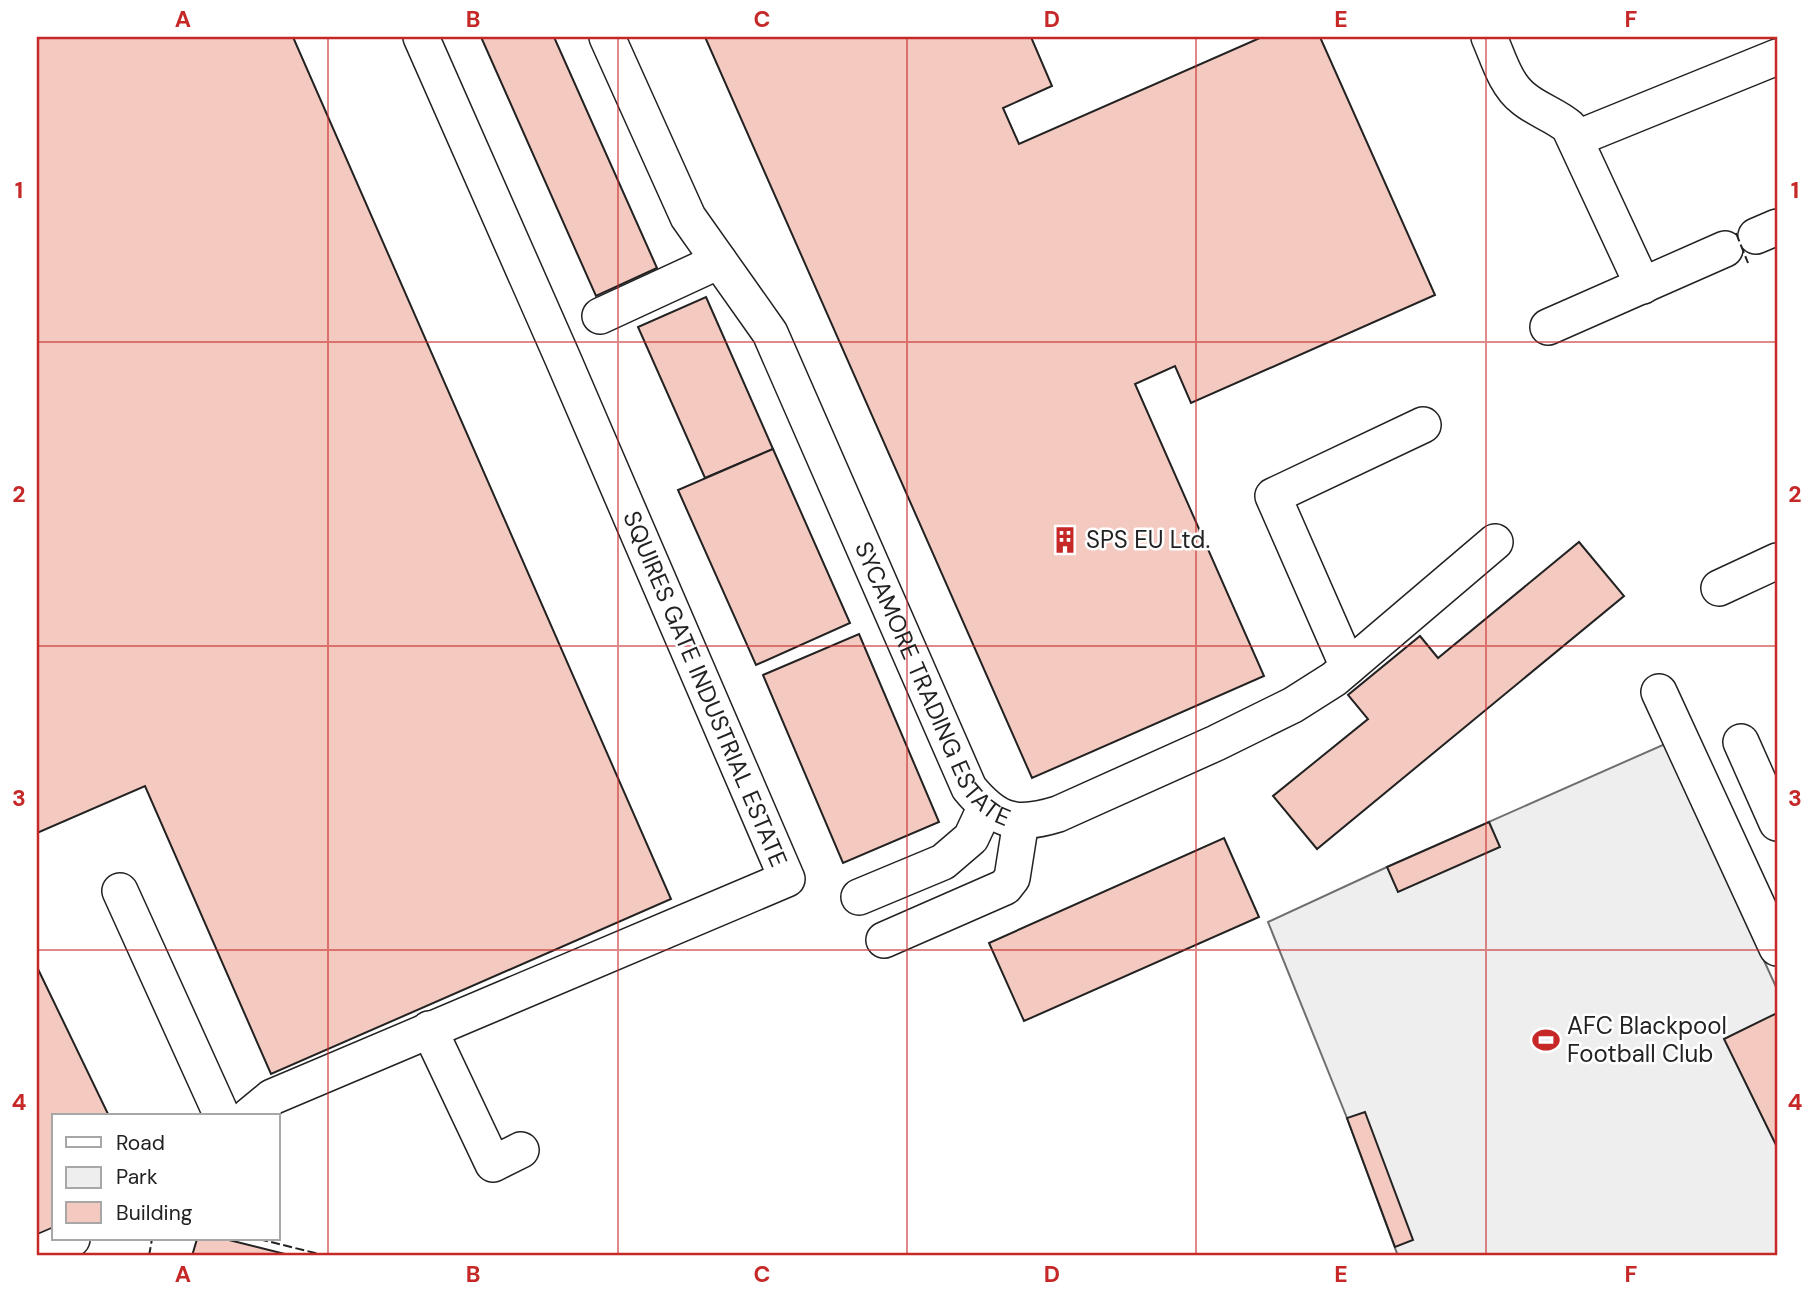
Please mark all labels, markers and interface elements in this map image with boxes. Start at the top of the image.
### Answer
text: A [175,4,191,34]
text: B [466,4,480,34]
text: C [754,4,770,34]
text: D [1044,4,1060,34]
text: E [1334,4,1348,34]
text: F [1625,4,1638,34]
text: 1 [15,175,23,205]
text: 1 [1791,175,1799,205]
text: 2 [12,479,26,509]
text: 2 [1788,479,1802,509]
street label: SQUIRES GATE INDUSTRIAL ESTATE [616,506,795,871]
place label: SPS EU Ltd. [1086,524,1210,555]
building icon: SPS EU Ltd. [1050,525,1080,555]
street label: SYCAMORE TRADING ESTATE [848,537,1015,833]
text: 3 [12,783,26,813]
text: 3 [1788,783,1802,813]
place label: AFC Blackpool Football Club [1567,1010,1727,1069]
sports icon: AFC Blackpool Football Club [1531,1025,1561,1055]
text: 4 [12,1087,27,1117]
text: 4 [1788,1087,1803,1117]
legend [52,1114,280,1240]
text: Road [116,1129,165,1157]
text: Park [116,1163,158,1191]
text: Building [116,1199,193,1227]
text: A [175,1259,191,1289]
text: B [466,1259,480,1289]
text: C [754,1259,770,1289]
text: D [1044,1259,1060,1289]
text: E [1334,1259,1348,1289]
text: F [1625,1259,1638,1289]

